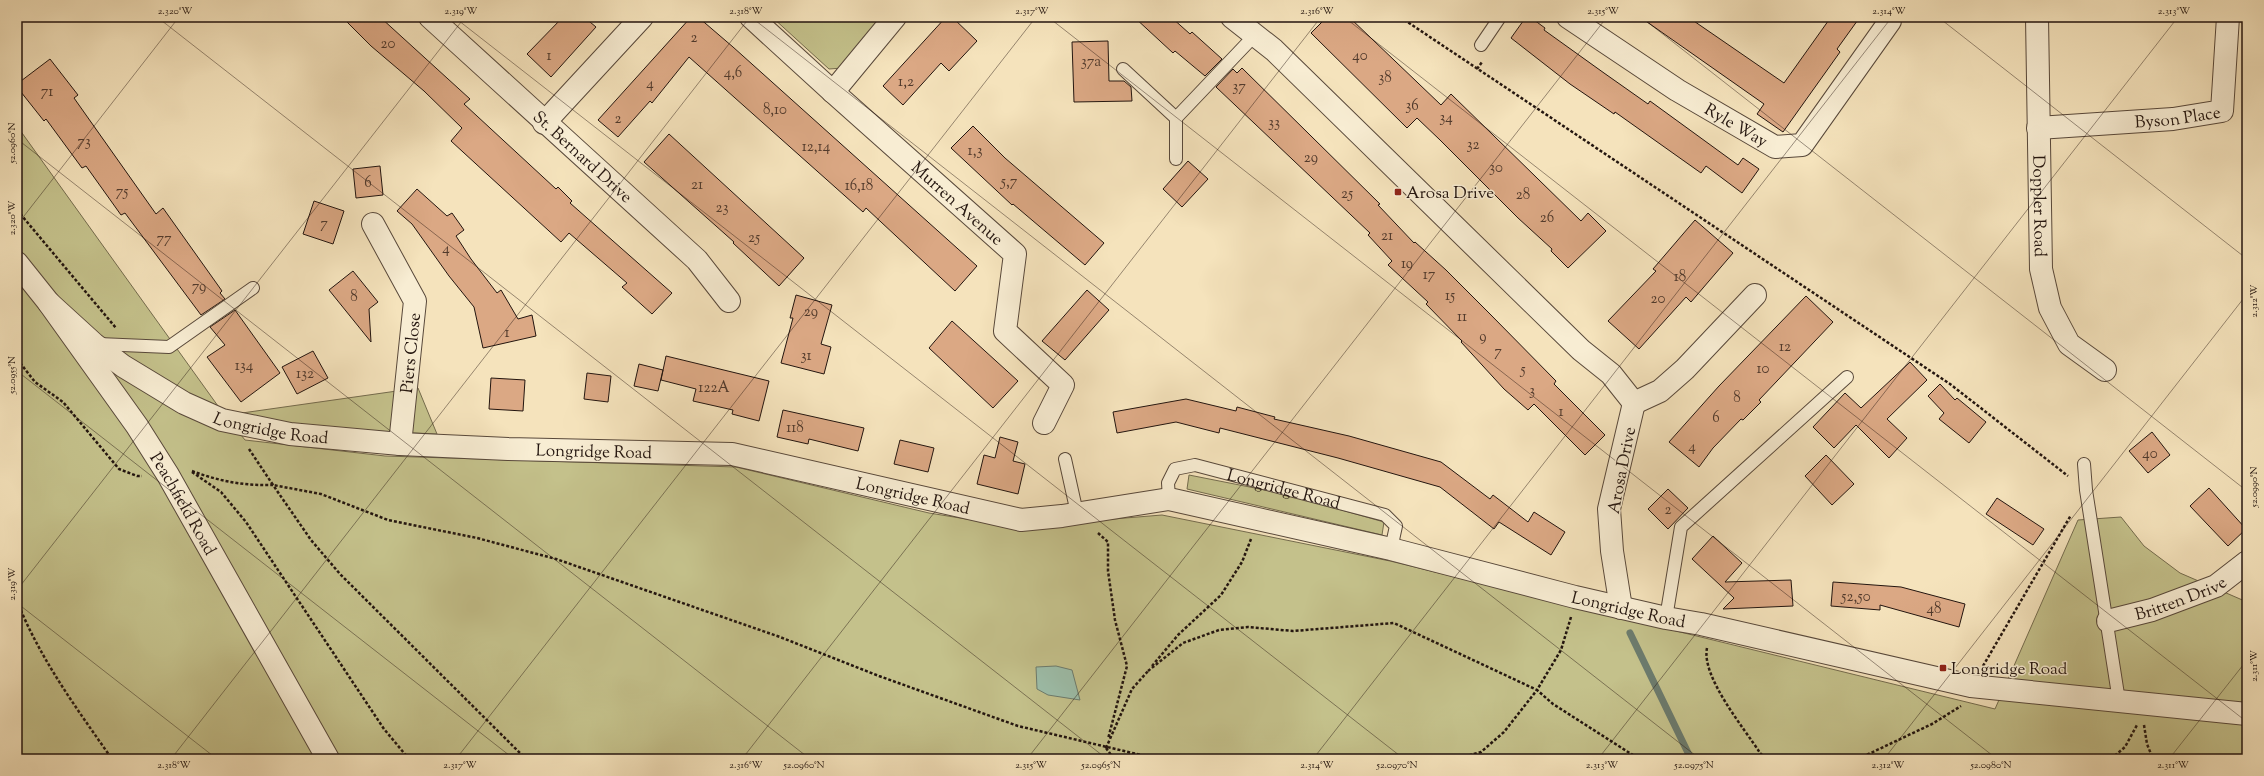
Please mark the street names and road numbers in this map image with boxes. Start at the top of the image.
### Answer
street label: Ryle Way [1699,98,1772,155]
street label: Byson Place [2134,101,2223,136]
street label: St. Bernard Drive [527,106,637,210]
street label: Doppler Road [2025,155,2051,258]
street label: Murren Avenue [905,157,1008,252]
street label: Piers Close [396,312,428,395]
street label: Longridge Road [209,407,330,451]
street label: Arosa Drive [1603,425,1643,516]
street label: Longridge Road [535,440,653,466]
street label: Peachfield Road [143,449,221,561]
street label: Longridge Road [1224,464,1343,517]
street label: Longridge Road [853,473,972,522]
street label: Britten Drive [2133,572,2233,628]
street label: Longridge Road [1569,587,1688,635]

